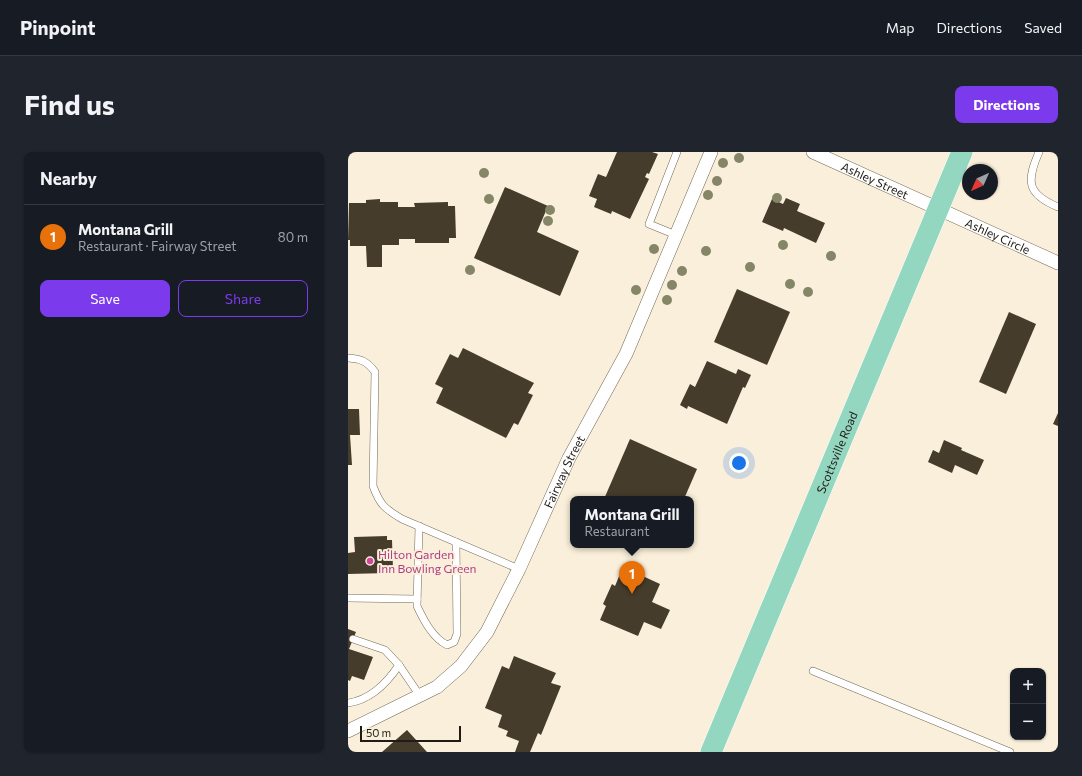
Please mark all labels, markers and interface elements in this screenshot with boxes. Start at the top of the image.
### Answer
text: Pinpoint [20,16,96,39]
text: Map [886,19,915,36]
text: Directions [937,19,1002,36]
text: Saved [1024,19,1062,36]
button: Directions [955,86,1058,123]
text: Find us [24,87,115,121]
street label: Ashley Street [839,159,911,201]
north arrow [962,164,998,200]
text: Nearby [40,168,97,189]
street label: Ashley Circle [963,215,1033,257]
text: Montana Grill [78,220,173,238]
text: 1 [50,229,56,245]
text: 80 m [278,229,308,245]
text: Restaurant · Fairway Street [78,238,237,254]
button: Save [40,280,170,317]
button: Share [178,280,308,317]
street label: Scottsville Road [813,409,860,495]
street label: Fairway Street [540,433,587,510]
your location [729,453,749,473]
popup [570,496,694,548]
text: Montana Grill [584,505,680,523]
text: Restaurant [584,523,649,539]
place label: Hilton Garden Inn Bowling Green [378,547,476,575]
marker: Hilton Garden Inn Bowling Green [365,556,375,566]
pin: 1 [619,561,645,594]
map controls [1010,668,1046,740]
button: + [1010,668,1046,704]
button: − [1010,704,1046,740]
scale bar [360,724,461,743]
text: 50 m [366,726,391,739]

